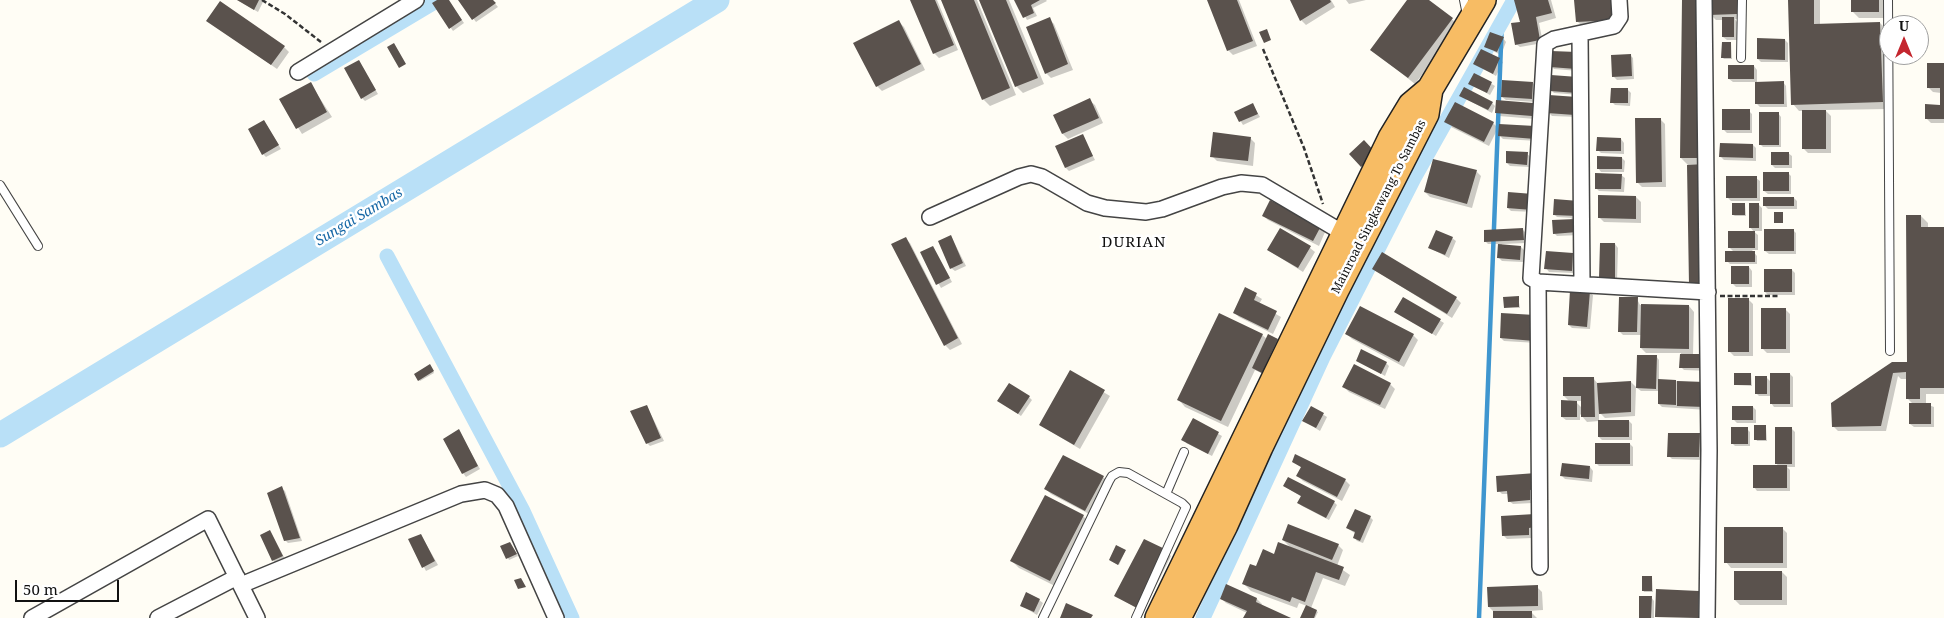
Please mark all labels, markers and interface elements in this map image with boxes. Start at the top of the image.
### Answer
north arrow [1879,15,1929,65]
text: U [1899,16,1909,35]
street label: Mainroad Singkawang To Sambas [1329,118,1429,296]
water label: Sungai Sambas [312,184,406,250]
district label: DURIAN [1101,234,1167,252]
scale bar [18,570,121,602]
text: 50 m [23,579,58,599]

